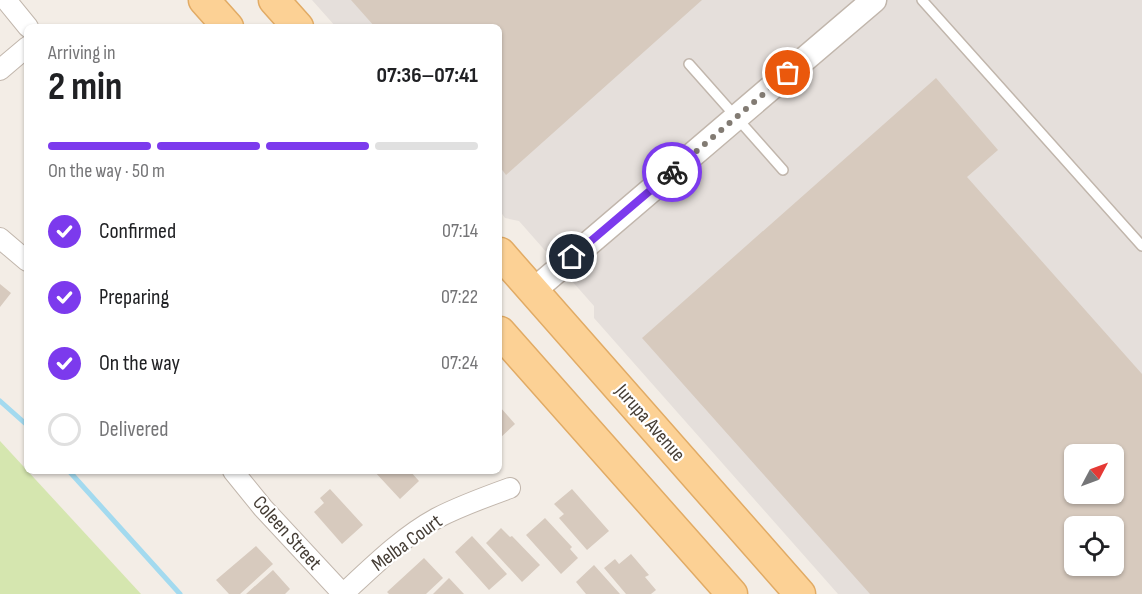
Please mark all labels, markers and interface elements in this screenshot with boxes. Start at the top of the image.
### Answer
text: Arriving in [48,41,116,65]
pin [762,47,813,98]
icon: bag [771,56,804,89]
text: 07:36–07:41 [376,62,478,89]
text: 2 min [48,64,122,111]
courier [642,142,702,202]
icon: bike [656,156,689,189]
text: On the way · 50 m [48,159,165,183]
icon: check [48,215,81,248]
text: Confirmed [99,218,176,245]
text: 07:14 [442,219,478,243]
pin [546,231,597,282]
icon: home [555,240,588,273]
icon: check [48,281,81,314]
text: Preparing [99,284,169,311]
text: 07:22 [441,285,478,309]
icon: check [48,347,81,380]
text: On the way [99,350,180,377]
text: 07:24 [441,351,478,375]
street label: Jurupa Avenue [609,379,690,467]
text: Delivered [99,416,168,443]
north arrow [1064,444,1124,504]
map controls [1064,444,1124,576]
street label: Coleen Street [247,491,327,575]
street label: Melba Court [367,509,447,577]
button: locate [1064,516,1124,576]

